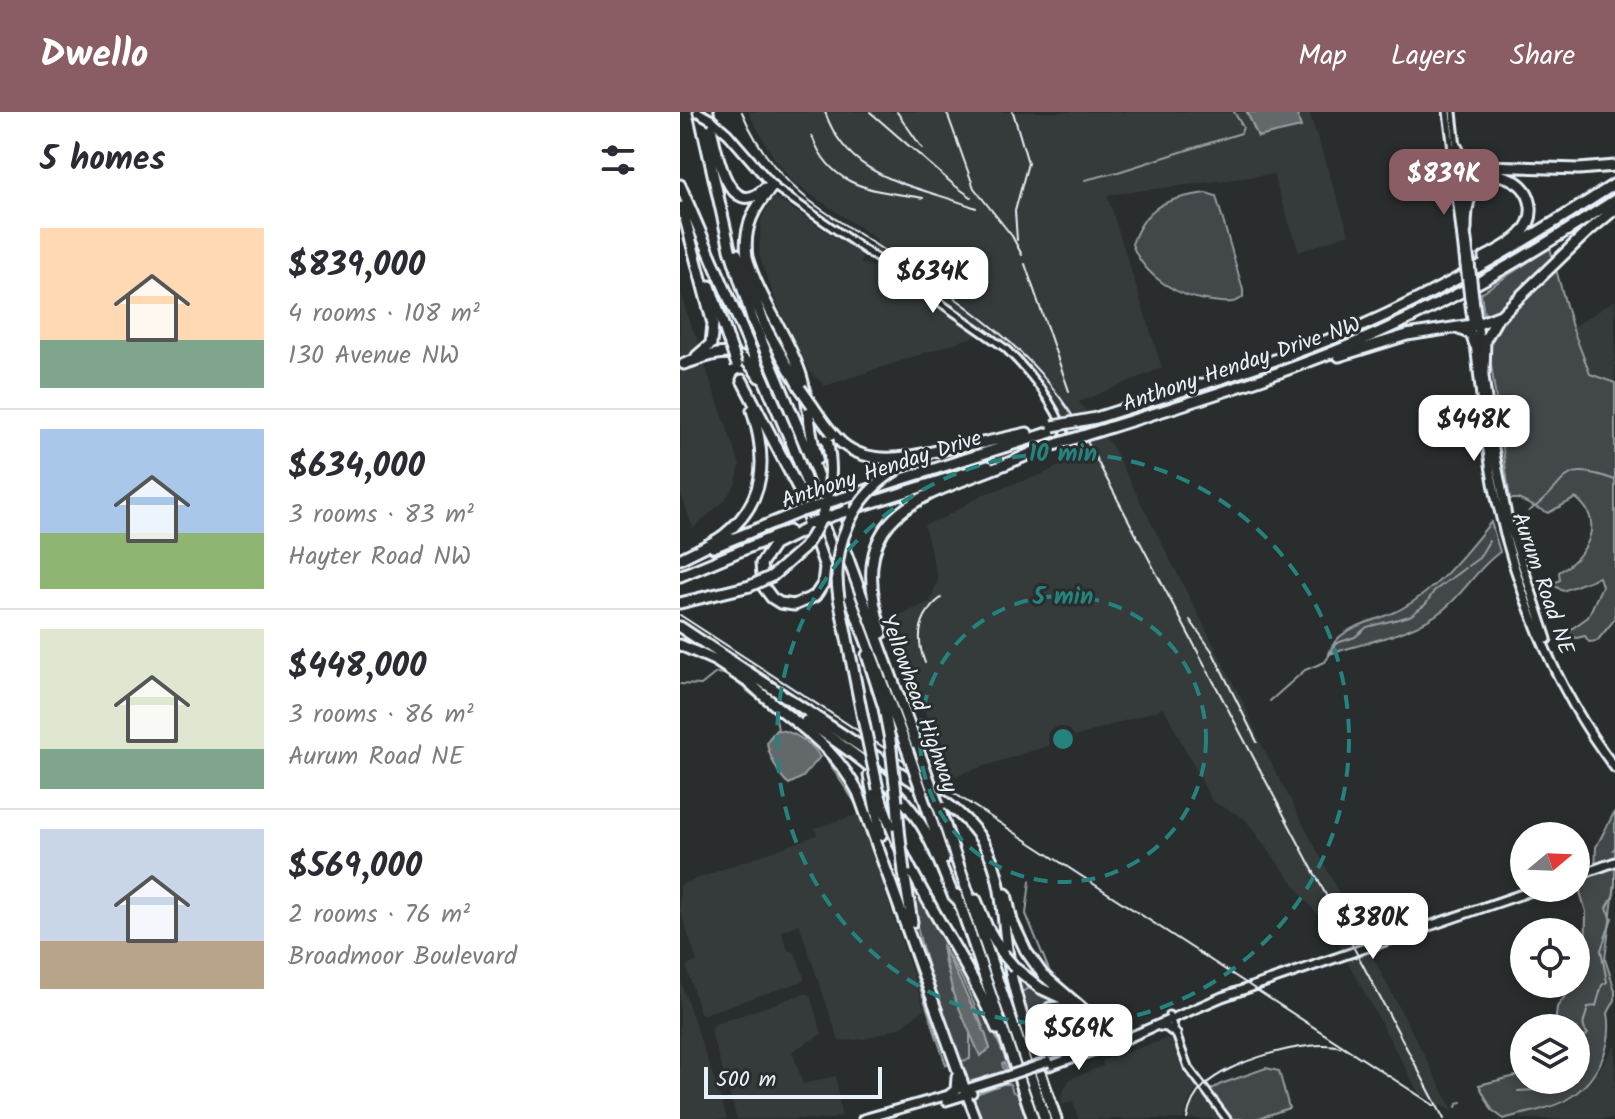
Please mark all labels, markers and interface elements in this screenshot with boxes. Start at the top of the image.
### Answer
text: Dwello [40,26,148,86]
text: Map [1298,34,1347,79]
text: Layers [1391,34,1466,79]
text: Share [1510,34,1575,79]
text: 5 homes [40,133,165,187]
icon: filters [596,138,640,182]
pin: $839K [1388,149,1500,217]
text: $839K [1407,154,1481,196]
text: $839,000 [288,239,425,293]
pin: $634K [877,247,989,315]
text: $634K [896,252,970,294]
icon: home [104,260,200,356]
text: 4 rooms · 108 m² [288,293,480,335]
street label: Anthony Henday Drive NW [1118,308,1366,423]
text: 130 Avenue NW [288,335,459,377]
pin: $448K [1418,395,1530,463]
text: $448K [1437,400,1511,442]
street label: Anthony Henday Drive [777,421,987,519]
text: 10 min [1029,435,1097,474]
text: $634,000 [288,440,425,494]
icon: home [104,461,200,557]
text: 3 rooms · 83 m² [288,494,474,536]
street label: Aurum Road NE [1501,508,1583,661]
text: Hayter Road NW [288,536,471,578]
text: 5 min [1032,578,1093,617]
street label: Yellowhead Highway [869,610,966,799]
text: $448,000 [288,640,426,694]
icon: home [104,661,200,757]
text: 3 rooms · 86 m² [288,694,473,736]
centre of rings [1049,725,1077,753]
text: Aurum Road NE [288,736,464,778]
north arrow [1510,822,1590,902]
map controls [1510,822,1590,1094]
text: $569,000 [288,840,422,894]
icon: home [104,861,200,957]
pin: $380K [1317,893,1429,961]
text: 2 rooms · 76 m² [288,894,470,936]
text: $380K [1336,898,1410,940]
button: locate [1510,918,1590,998]
text: Broadmoor Boulevard [288,936,517,978]
pin: $569K [1023,1004,1135,1072]
text: $569K [1043,1009,1115,1051]
button: layers [1510,1014,1590,1094]
scale bar [704,1063,882,1099]
text: 500 m [716,1063,776,1098]

